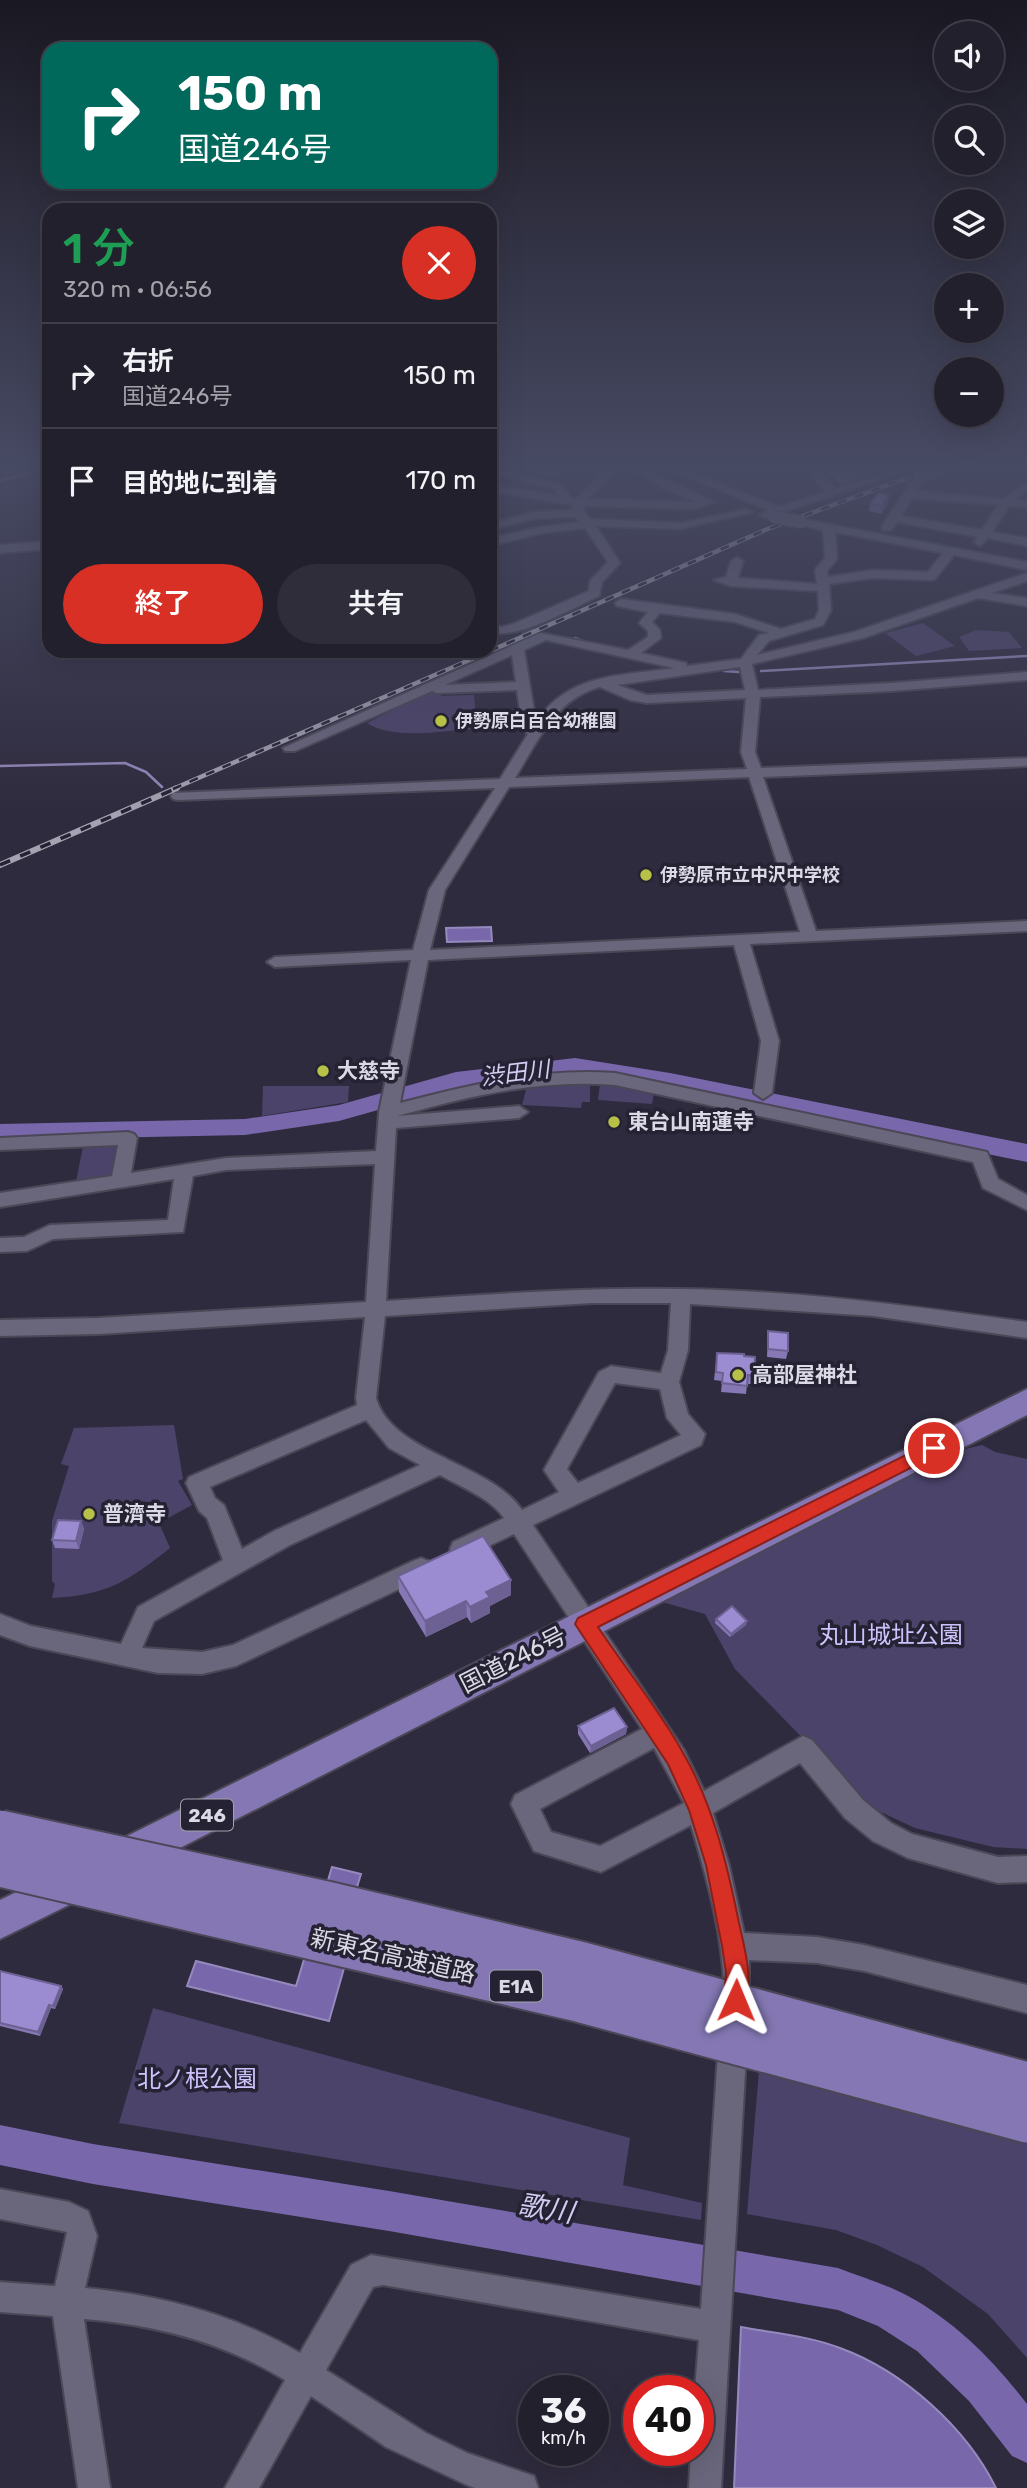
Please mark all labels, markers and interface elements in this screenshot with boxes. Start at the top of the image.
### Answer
map controls [934,21,1004,427]
button: sound [934,21,1004,91]
text: 150 m [178,64,323,122]
icon: right [63,70,154,161]
button: search [934,105,1004,175]
text: 国道246号 [178,130,332,168]
button: layers [934,189,1004,259]
text: 1 分 [63,224,134,274]
button: close [402,226,476,300]
button: + [934,273,1004,343]
text: 320 m · 06:56 [63,275,212,303]
text: 右折 [122,346,174,377]
icon: right [63,357,101,395]
button: − [934,357,1004,427]
text: 150 m [403,360,476,391]
text: 国道246号 [122,382,232,410]
icon: arrive [63,462,101,500]
text: 170 m [406,465,476,496]
text: 目的地に到着 [122,468,278,499]
button: 終了 [63,564,263,644]
button: 共有 [277,564,476,644]
place label: 伊勢原白百合幼稚園 [455,710,617,732]
marker: 伊勢原白百合幼稚園 [433,713,449,729]
place label: 伊勢原市立中沢中学校 [660,864,840,886]
marker: 伊勢原市立中沢中学校 [638,867,654,883]
water label: 渋田川 [479,1055,554,1091]
place label: 大慈寺 [337,1058,400,1083]
marker: 大慈寺 [315,1063,331,1079]
place label: 東台山南蓮寺 [628,1109,754,1134]
marker: 東台山南蓮寺 [606,1114,622,1130]
place label: 高部屋神社 [752,1362,857,1387]
marker: 高部屋神社 [730,1367,746,1383]
pin [904,1418,964,1478]
icon: arrive [915,1429,953,1467]
place label: 普濟寺 [103,1501,166,1526]
marker: 普濟寺 [81,1506,97,1522]
street label: 国道246号 [455,1621,571,1699]
park label: 丸山城址公園 [819,1621,963,1649]
road number: 246 [181,1800,233,1830]
street label: 新東名高速道路 [308,1923,478,1989]
position arrow [699,1963,773,2037]
road number: E1A [490,1970,542,2002]
park label: 北ノ根公園 [137,2065,257,2093]
water label: 歌川 [516,2188,579,2230]
speed limit sign: 40 [623,2375,714,2466]
text: 36 [541,2390,586,2432]
text: km/h [541,2427,586,2449]

